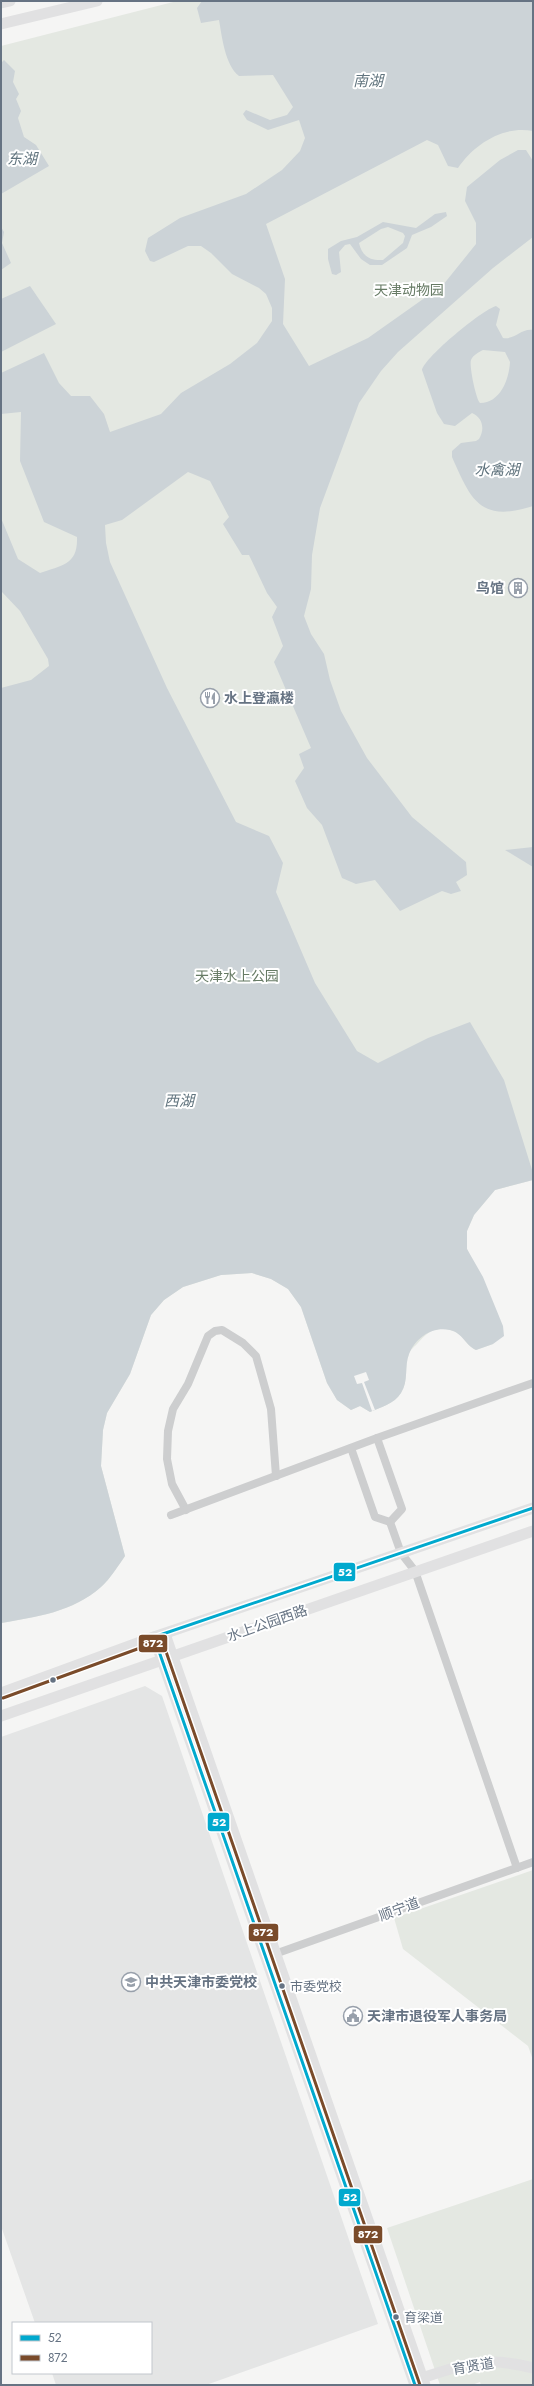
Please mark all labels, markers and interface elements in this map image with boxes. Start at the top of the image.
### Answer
water label: 南湖 [353,70,385,92]
water label: 东湖 [7,148,39,170]
park label: 天津动物园 [374,280,444,300]
water label: 水禽湖 [474,459,521,481]
building icon: 鸟馆 [507,577,529,599]
place label: 鸟馆 [476,578,504,598]
restaurant icon: 水上登瀛楼 [199,687,221,709]
place label: 水上登瀛楼 [224,688,294,708]
park label: 天津水上公园 [195,966,279,986]
water label: 西湖 [164,1090,196,1112]
line badge: 52 [333,1562,356,1582]
text: 52 [338,1564,352,1580]
street label: 水上公园西路 [224,1600,310,1646]
line badge: 872 [138,1634,168,1653]
text: 872 [143,1635,163,1651]
unlabelled marker [48,1675,58,1685]
line badge: 52 [207,1812,230,1832]
text: 52 [212,1814,226,1830]
street label: 顺宁道 [376,1892,422,1926]
line badge: 872 [248,1923,279,1942]
text: 872 [253,1924,273,1940]
school or university icon: 中共天津市委党校 [120,1971,142,1993]
place label: 中共天津市委党校 [145,1972,257,1992]
place label: 市委党校 [290,1977,342,1996]
marker: 市委党校 [277,1981,287,1991]
public building icon: 天津市退役军人事务局 [342,2005,364,2027]
place label: 天津市退役军人事务局 [367,2006,507,2026]
line badge: 52 [338,2188,361,2207]
text: 52 [343,2189,357,2205]
line badge: 872 [353,2225,383,2244]
text: 872 [358,2226,378,2242]
place label: 育梁道 [404,2308,443,2327]
marker: 育梁道 [391,2312,401,2322]
legend [12,2322,152,2374]
text: 52 [48,2329,62,2347]
text: 872 [48,2349,68,2367]
street label: 育贤道 [451,2353,495,2379]

